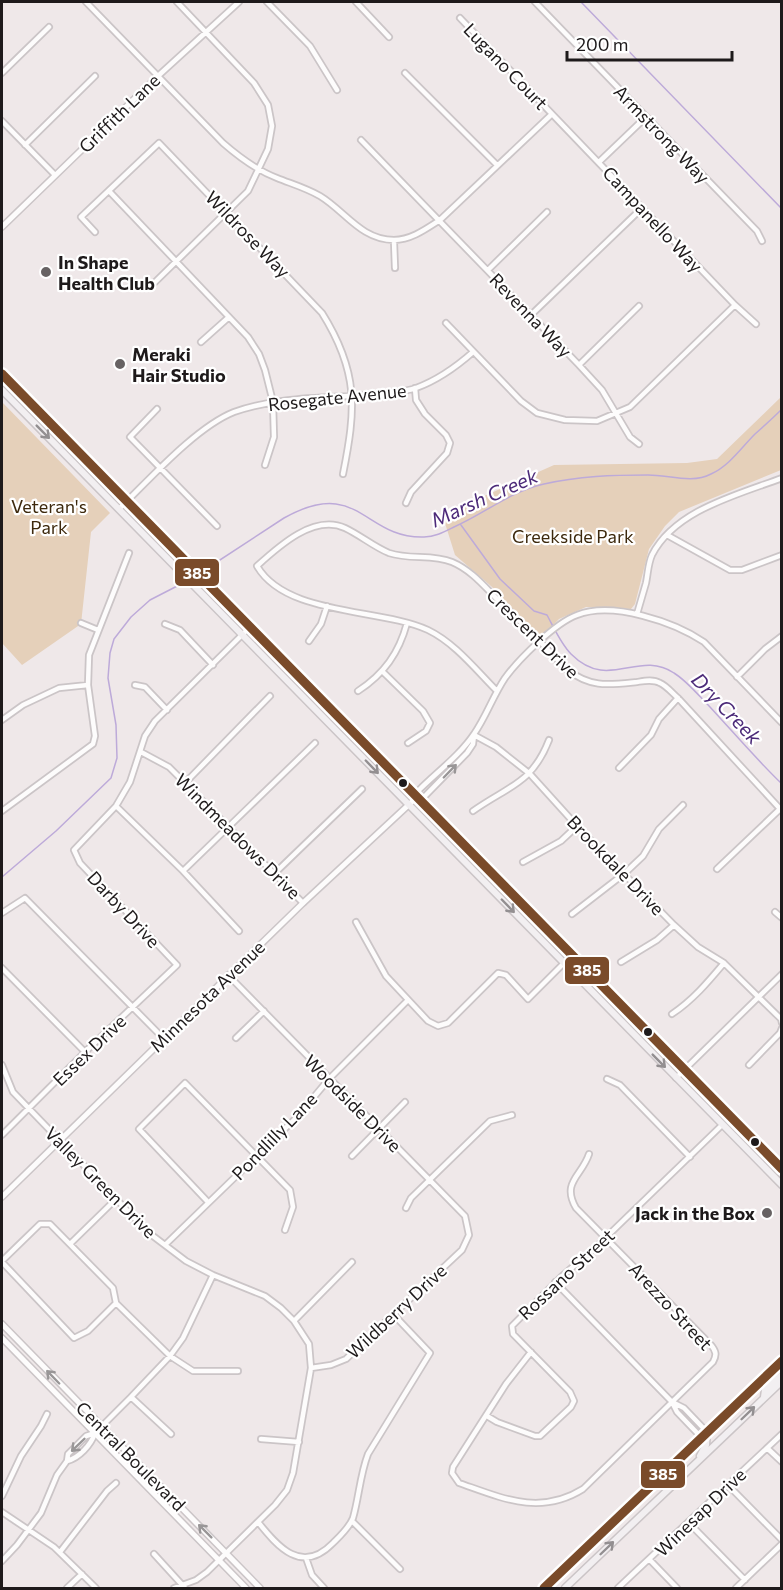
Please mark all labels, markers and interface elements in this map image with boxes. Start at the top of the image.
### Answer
street label: Lugano Court [459,18,553,114]
scale bar [567,24,732,62]
text: 200 m [576,33,629,55]
street label: Griffith Lane [74,69,164,157]
street label: Armstrong Way [610,80,714,188]
street label: Campanello Way [598,162,708,276]
street label: Wildrose Way [201,186,295,282]
place label: In Shape Health Club [58,251,155,294]
marker: In Shape Health Club [39,265,53,279]
street label: Revenna Way [485,268,577,362]
place label: Meraki Hair Studio [132,343,226,386]
marker: Meraki Hair Studio [113,357,127,371]
street label: Rosegate Avenue [267,379,407,415]
one-way arrow [35,424,50,439]
water label: Marsh Creek [427,462,542,531]
park label: Veteran's Park [11,495,87,538]
park label: Creekside Park [512,525,634,547]
line badge: 385 [174,558,220,587]
text: 385 [183,563,211,582]
street label: Crescent Drive [482,583,584,683]
water label: Dry Creek [687,667,768,750]
one-way arrow [364,759,379,774]
one-way arrow [443,763,457,778]
street label: Windmeadows Drive [171,769,305,903]
unlabelled marker [397,777,409,789]
street label: Brookdale Drive [563,811,669,919]
street label: Darby Drive [83,866,165,952]
one-way arrow [500,899,515,914]
street label: Minnesota Avenue [145,936,269,1056]
line badge: 385 [564,956,610,985]
text: 385 [573,960,601,979]
street label: Essex Drive [48,1010,130,1090]
unlabelled marker [642,1026,654,1038]
street label: Woodside Drive [300,1050,406,1156]
one-way arrow [652,1053,666,1068]
street label: Pondlilly Lane [227,1088,321,1184]
street label: Valley Green Drive [41,1122,161,1242]
unlabelled marker [749,1136,761,1148]
place label: Jack in the Box [635,1202,755,1224]
marker: Jack in the Box [760,1206,774,1220]
street label: Rossano Street [513,1224,619,1324]
street label: Arezzo Street [625,1258,717,1354]
street label: Wildberry Drive [341,1259,451,1363]
one-way arrow [46,1370,61,1385]
street label: Central Boulevard [72,1397,190,1515]
one-way arrow [741,1406,756,1420]
one-way arrow [71,1437,86,1452]
line badge: 385 [640,1460,686,1489]
street label: Winesap Drive [650,1463,750,1561]
text: 385 [649,1464,677,1483]
one-way arrow [197,1524,212,1539]
one-way arrow [600,1541,615,1555]

